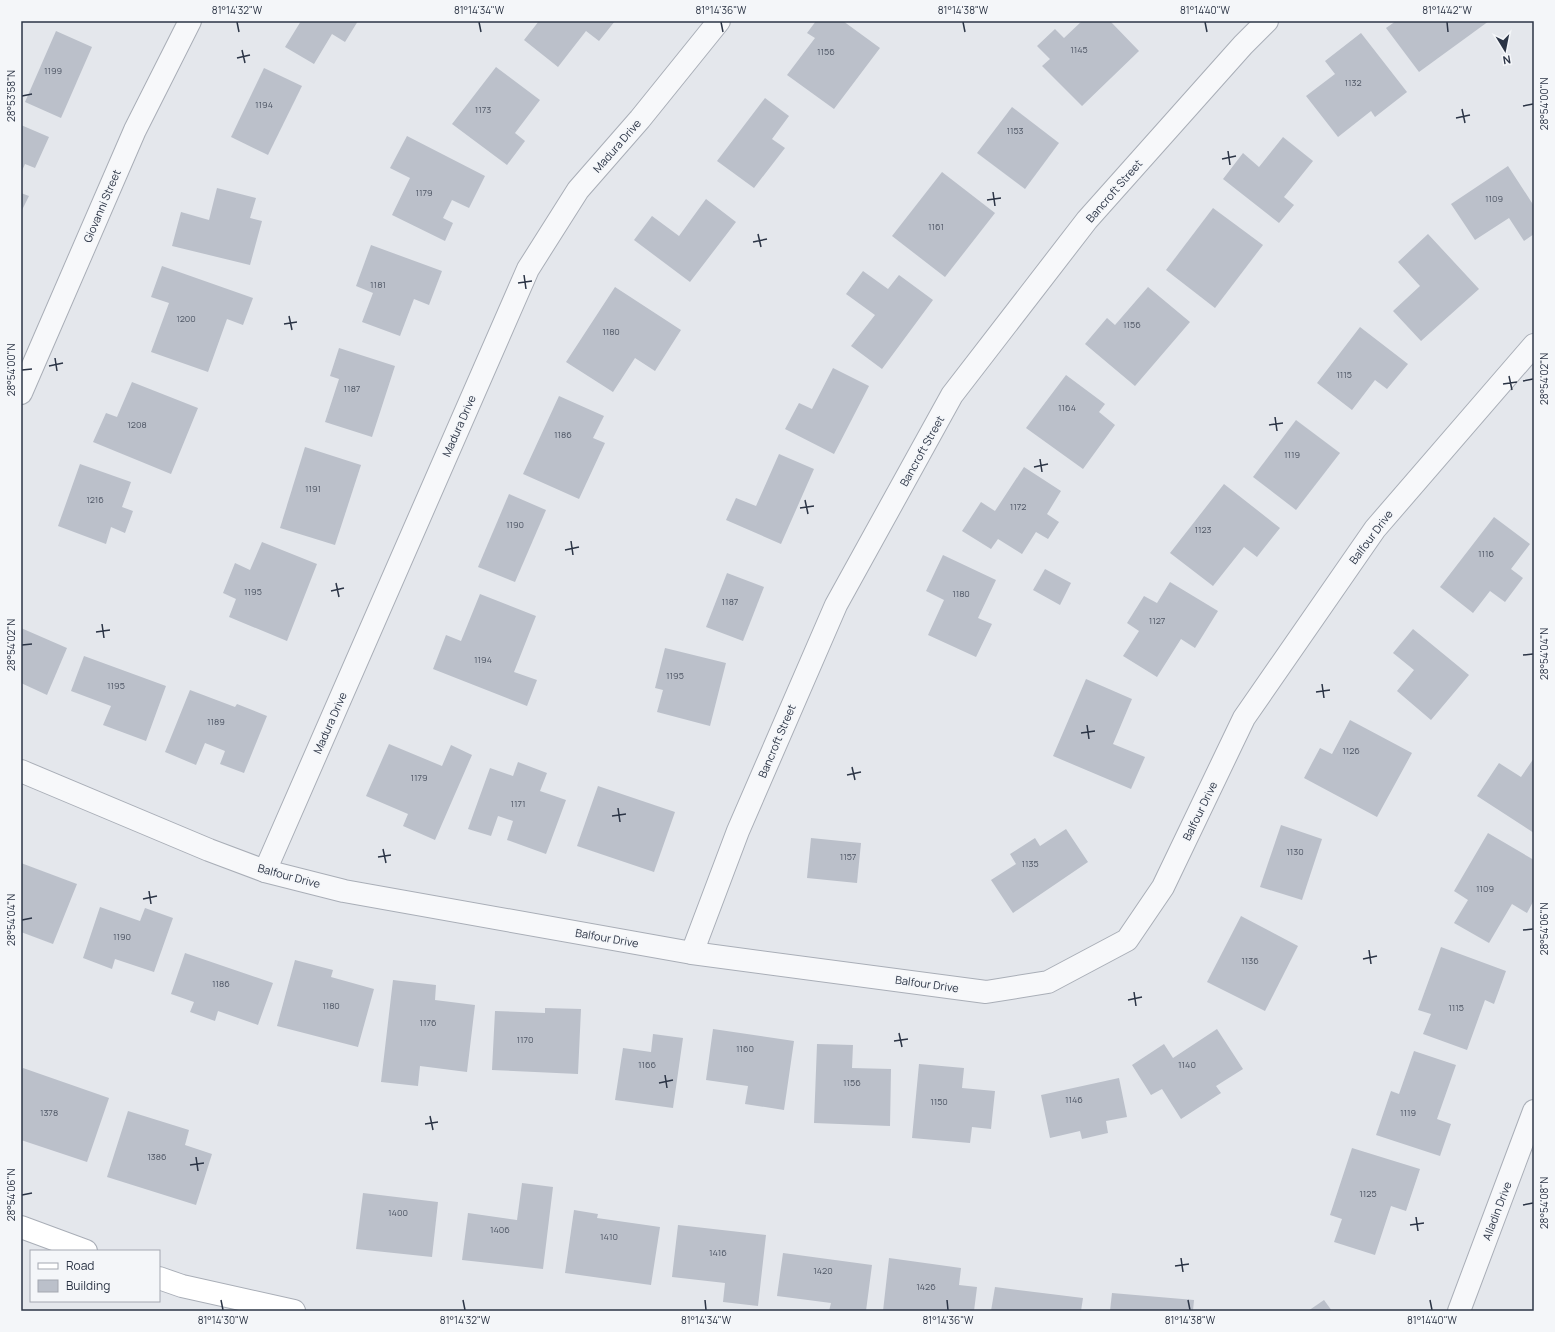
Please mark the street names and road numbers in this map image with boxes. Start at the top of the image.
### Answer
street label: Madura Drive [589,115,644,176]
street label: Bancroft Street [1082,156,1145,225]
street label: Giovanni Street [79,167,124,245]
street label: Madura Drive [438,392,479,459]
street label: Bancroft Street [896,413,947,489]
street label: Balfour Drive [1345,506,1396,567]
street label: Madura Drive [309,689,350,756]
street label: Bancroft Street [754,702,799,780]
street label: Balfour Drive [1179,778,1221,843]
street label: Balfour Drive [256,860,323,891]
street label: Balfour Drive [574,925,640,951]
street label: Balfour Drive [894,972,960,995]
street label: Alladin Drive [1478,1179,1515,1242]

